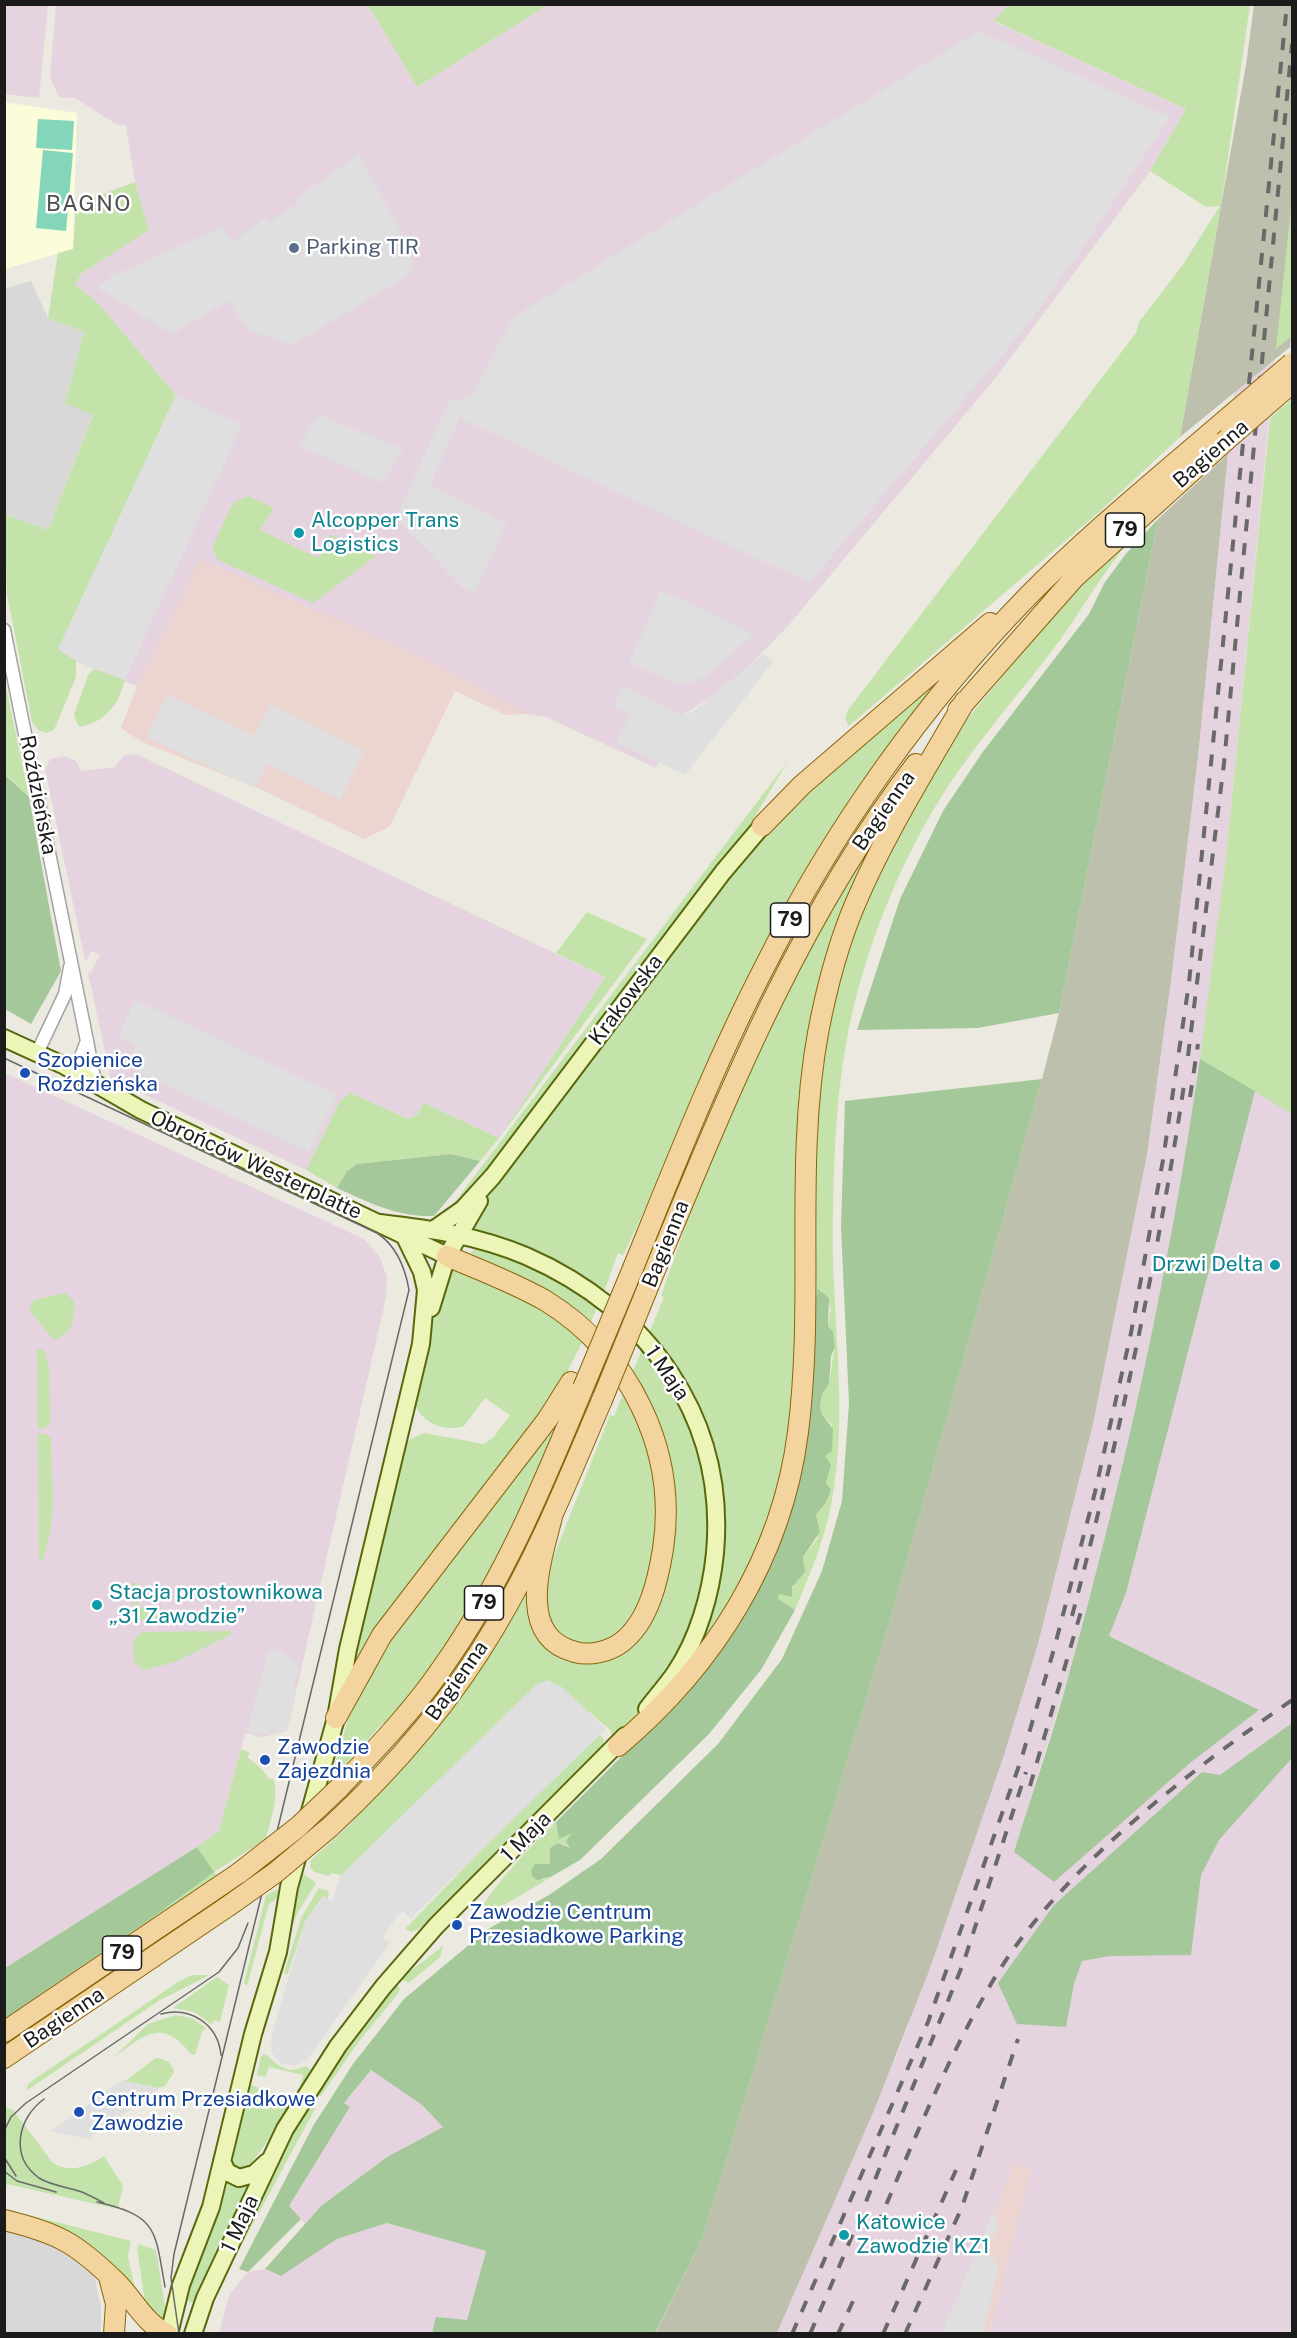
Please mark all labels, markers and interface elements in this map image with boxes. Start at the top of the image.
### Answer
district label: BAGNO [46,191,132,217]
place label: Parking TIR [306,235,419,261]
marker: Parking TIR [287,241,301,255]
street label: Bagienna [1168,414,1254,494]
place label: Alcopper Trans Logistics [311,508,459,558]
road number: 79 [1106,513,1144,547]
marker: Alcopper Trans Logistics [292,526,306,540]
street label: Roździeńska [14,733,62,857]
street label: Bagienna [847,766,921,856]
road number: 79 [770,903,810,937]
street label: Krakowska [584,950,668,1050]
place label: Szopienice Roździeńska [37,1048,158,1098]
marker: Szopienice Roździeńska [18,1066,32,1080]
street label: Obrońców Westerplatte [146,1105,366,1225]
street label: Bagienna [637,1197,695,1291]
place label: Drzwi Delta [1152,1252,1263,1278]
marker: Drzwi Delta [1268,1258,1282,1272]
street label: 1 Maja [640,1341,694,1405]
place label: Stacja prostownikowa „31 Zawodzie” [109,1580,323,1630]
road number: 79 [464,1586,504,1620]
marker: Stacja prostownikowa „31 Zawodzie” [90,1598,104,1612]
street label: Bagienna [420,1636,494,1726]
place label: Zawodzie Zajezdnia [277,1735,371,1785]
marker: Zawodzie Zajezdnia [258,1753,272,1767]
street label: 1 Maja [496,1807,556,1867]
place label: Zawodzie Centrum Przesiadkowe Parking [469,1900,684,1950]
marker: Zawodzie Centrum Przesiadkowe Parking [450,1918,464,1932]
road number: 79 [102,1936,142,1970]
street label: Bagienna [19,1982,109,2054]
place label: Centrum Przesiadkowe Zawodzie [91,2087,316,2137]
marker: Centrum Przesiadkowe Zawodzie [72,2105,86,2119]
street label: 1 Maja [216,2191,264,2257]
place label: Katowice Zawodzie KZ1 [856,2210,990,2260]
marker: Katowice Zawodzie KZ1 [837,2228,851,2242]

